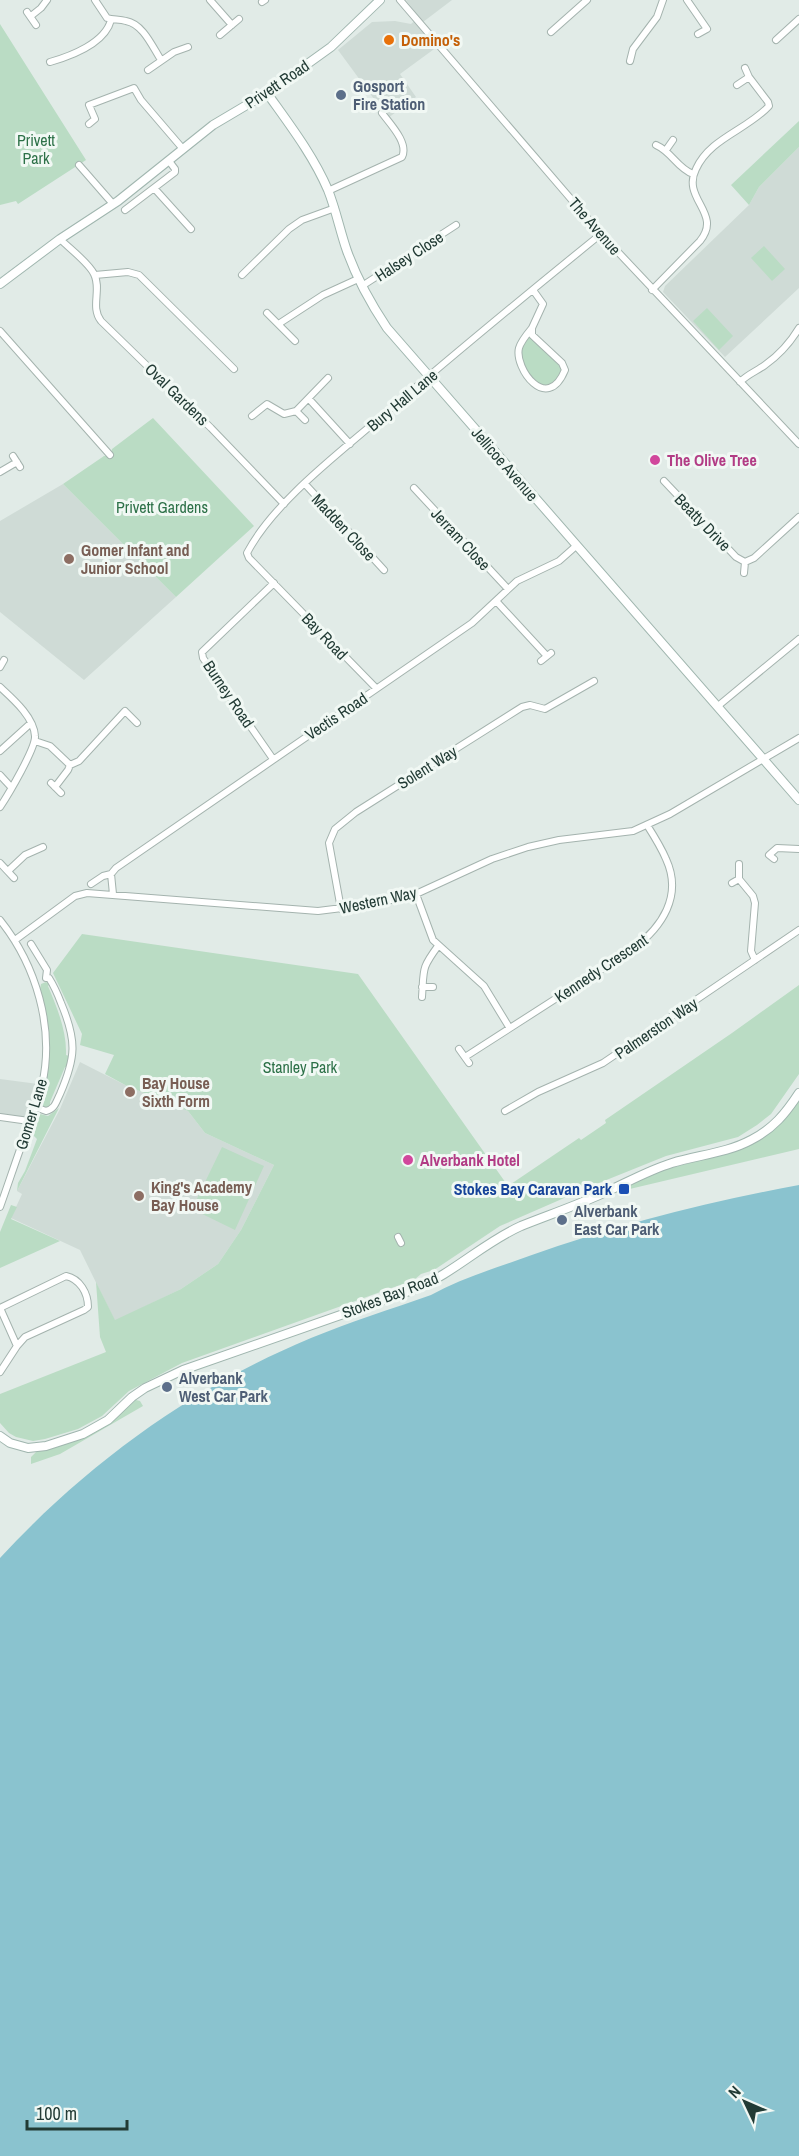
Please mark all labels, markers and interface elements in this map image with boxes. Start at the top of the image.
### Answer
place label: Domino's [401,29,460,51]
marker: Domino's [382,33,396,47]
street label: Privett Road [241,54,313,114]
place label: Gosport Fire Station [353,75,425,115]
marker: Gosport Fire Station [334,88,348,102]
park label: Privett Park [17,129,55,169]
street label: The Avenue [564,192,626,260]
street label: Halsey Close [371,226,447,286]
street label: Oval Gardens [140,358,214,430]
street label: Bury Hall Lane [362,364,442,436]
street label: Jellicoe Avenue [467,422,543,506]
place label: The Olive Tree [667,449,757,471]
marker: The Olive Tree [648,453,662,467]
street label: Beatty Drive [670,488,736,556]
street label: Madden Close [307,489,381,565]
park label: Privett Gardens [116,496,208,518]
street label: Jerram Close [426,503,496,575]
place label: Gomer Infant and Junior School [81,539,190,579]
marker: Gomer Infant and Junior School [62,552,76,566]
street label: Bay Road [297,608,353,664]
street label: Burney Road [198,656,260,732]
street label: Vectis Road [301,687,371,745]
street label: Solent Way [393,740,461,794]
street label: Western Way [338,881,419,919]
street label: Kennedy Crescent [550,929,652,1007]
street label: Palmerston Way [610,992,702,1064]
park label: Stanley Park [263,1056,338,1078]
place label: Bay House Sixth Form [142,1072,210,1112]
street label: Gomer Lane [10,1076,52,1152]
marker: Bay House Sixth Form [123,1085,137,1099]
place label: Alverbank Hotel [420,1149,520,1171]
marker: Alverbank Hotel [401,1153,415,1167]
place label: King's Academy Bay House [151,1176,253,1216]
place label: Stokes Bay Caravan Park [454,1178,613,1200]
marker: Stokes Bay Caravan Park [617,1182,631,1196]
marker: King's Academy Bay House [132,1189,146,1203]
place label: Alverbank East Car Park [574,1200,660,1240]
marker: Alverbank East Car Park [555,1213,569,1227]
street label: Stokes Bay Road [339,1267,441,1323]
place label: Alverbank West Car Park [179,1367,268,1407]
marker: Alverbank West Car Park [160,1380,174,1394]
north arrow [715,2072,775,2132]
text: N [723,2081,745,2103]
scale bar [27,2093,128,2131]
text: 100 m [36,2101,77,2126]

